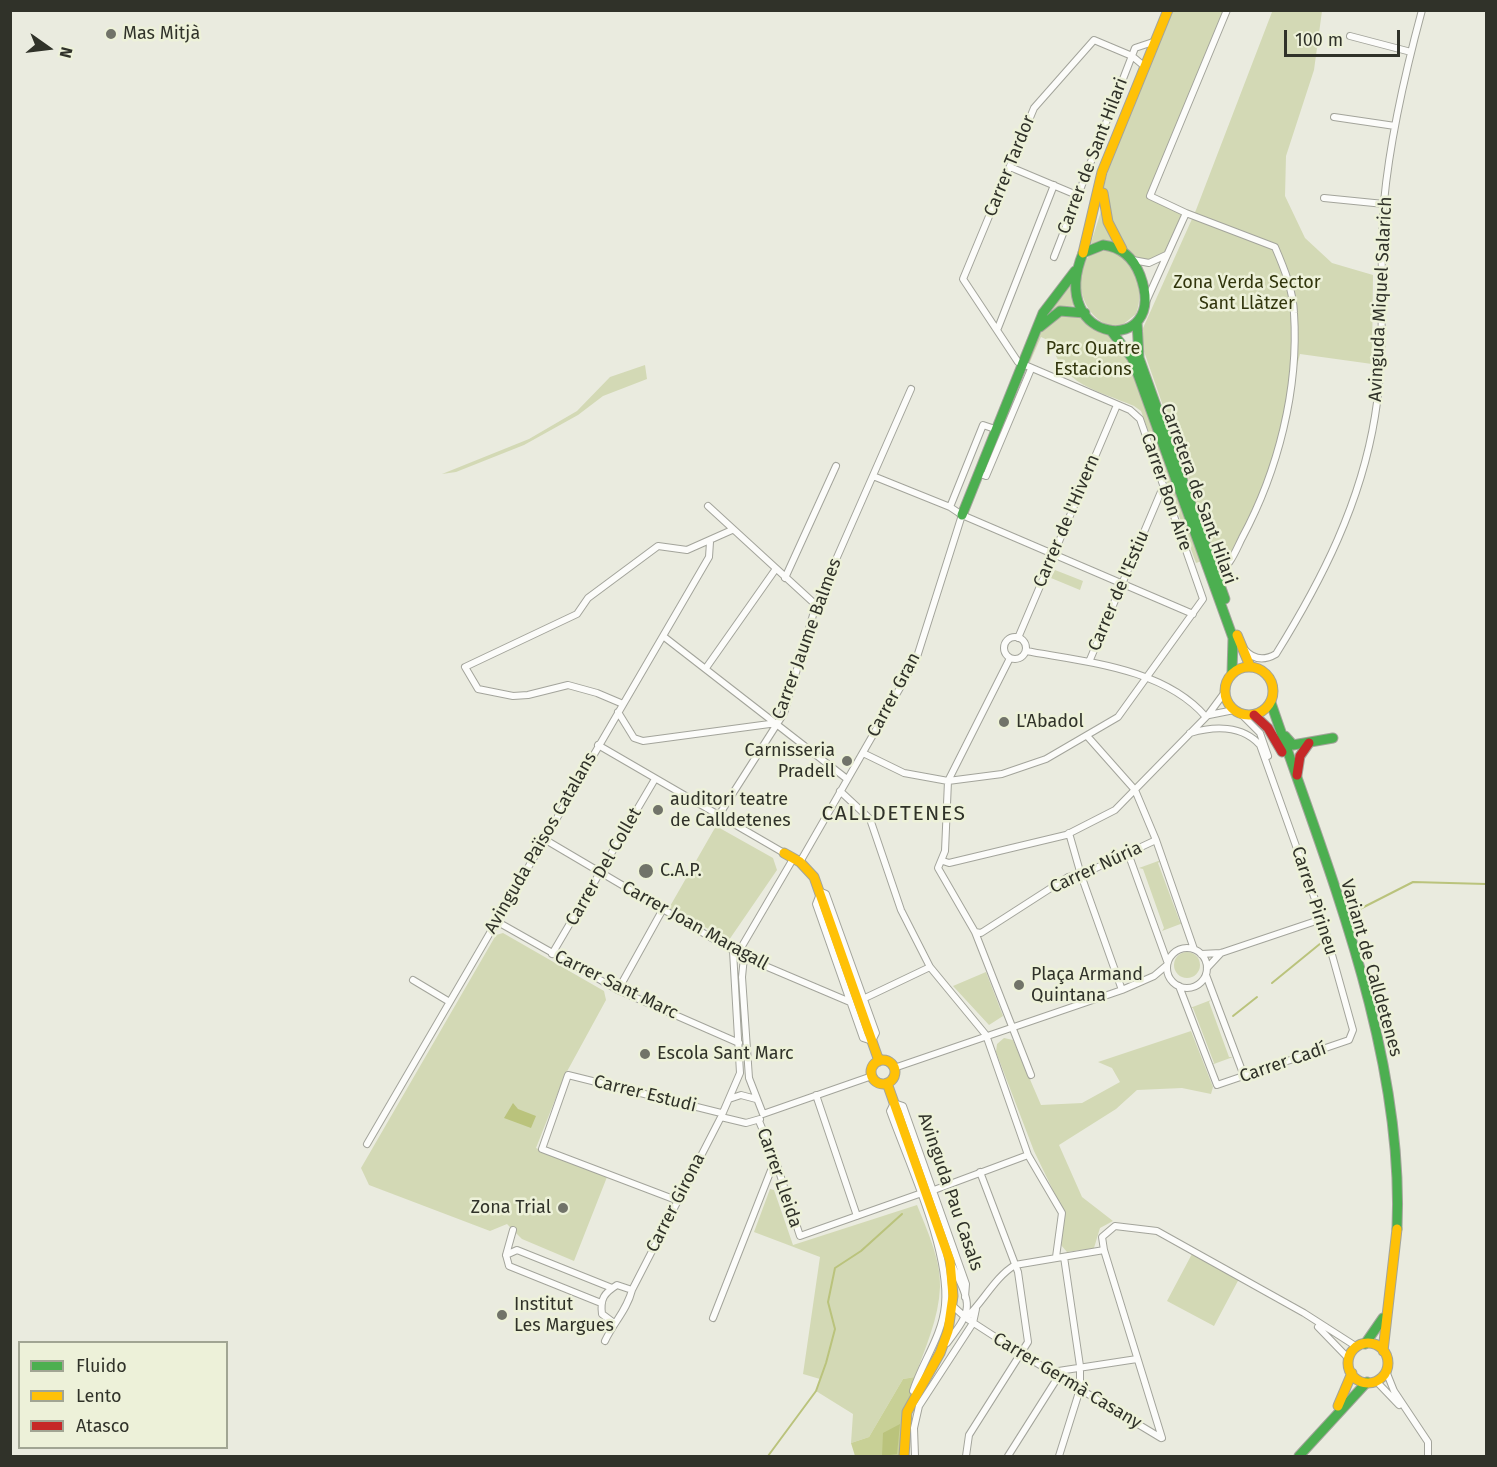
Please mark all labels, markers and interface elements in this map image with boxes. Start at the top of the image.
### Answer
north arrow [18,18,78,78]
scale bar [1287,18,1402,56]
place label: Mas Mitjà [123,23,200,45]
marker: Mas Mitjà [104,27,118,41]
text: 100 m [1295,29,1343,51]
text: N [55,45,76,60]
street label: Carrer de Sant Hilari [1053,75,1133,237]
street label: Carrer Tardor [980,112,1040,220]
street label: Avinguda Miquel Salarich [1365,196,1397,402]
park label: Zona Verda Sector Sant Llàtzer [1173,272,1321,314]
park label: Parc Quatre Estacions [1046,338,1140,380]
street label: Carretera de Sant Hilari [1155,401,1241,587]
street label: Carrer Bon Aire [1136,430,1196,554]
street label: Carrer de l'Hivern [1029,451,1105,591]
street label: Carrer de l'Estiu [1084,527,1154,655]
street label: Carrer Jaume Balmes [768,556,846,722]
street label: Carrer Gran [863,649,925,741]
place label: L'Abadol [1016,711,1084,733]
marker: L'Abadol [997,715,1011,729]
place label: Carnisseria Pradell [744,740,835,783]
street label: Avinguda Països Catalans [480,748,602,938]
marker: Carnisseria Pradell [840,754,854,768]
place label: auditori teatre de Calldetenes [670,789,791,832]
district label: CALLDETENES [822,801,966,827]
marker: auditori teatre de Calldetenes [651,803,665,817]
street label: Carrer Del Collet [561,804,647,930]
street label: Carrer Núria [1047,837,1145,899]
street label: Carrer Pirineu [1286,844,1342,958]
place label: C.A.P. [660,860,702,882]
marker: C.A.P. [637,862,655,880]
street label: Carrer Joan Maragall [618,877,772,975]
street label: Variant de Calldetenes [1335,877,1407,1059]
street label: Carrer Sant Marc [551,946,681,1024]
place label: Plaça Armand Quintana [1031,964,1143,1006]
marker: Plaça Armand Quintana [1012,978,1026,992]
street label: Carrer Cadí [1237,1038,1329,1088]
place label: Escola Sant Marc [657,1043,794,1065]
marker: Escola Sant Marc [638,1047,652,1061]
street label: Carrer Estudi [591,1071,699,1117]
street label: Avinguda Pau Casals [913,1110,987,1274]
street label: Carrer Lleida [752,1125,806,1231]
street label: Carrer Girona [642,1150,710,1256]
place label: Zona Trial [471,1197,551,1219]
marker: Zona Trial [556,1201,570,1215]
place label: Institut Les Margues [514,1294,614,1336]
marker: Institut Les Margues [495,1308,509,1322]
street label: Carrer Germà Casany [989,1328,1145,1434]
legend [18,1341,228,1449]
text: Fluido [76,1355,127,1377]
text: Lento [76,1385,122,1407]
text: Atasco [76,1415,129,1437]

